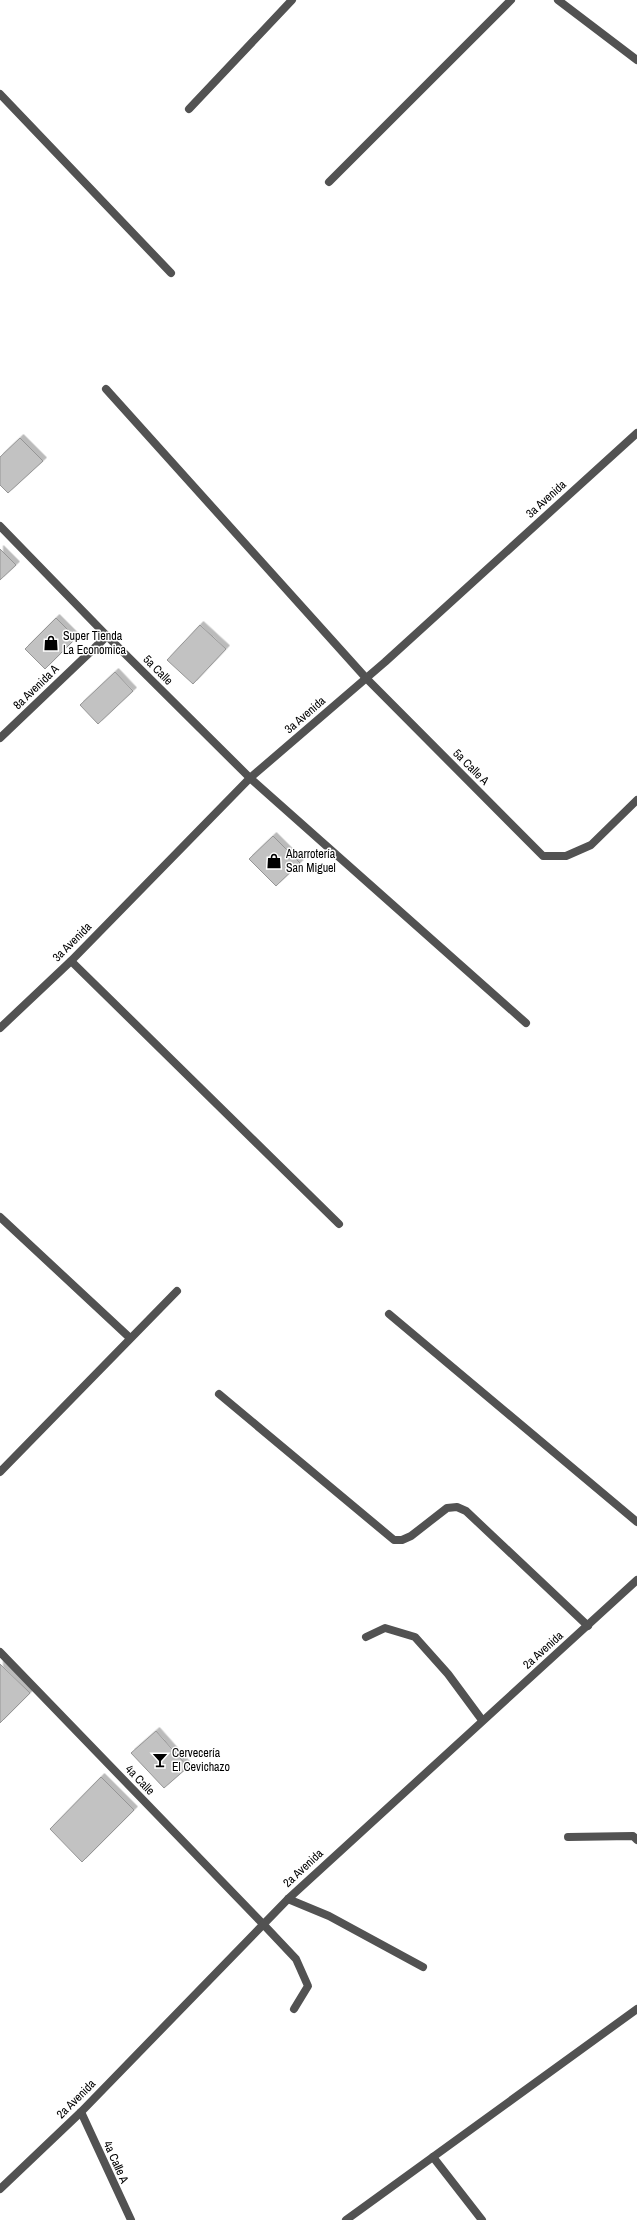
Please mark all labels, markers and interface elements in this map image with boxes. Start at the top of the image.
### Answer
street label: 3a Avenida [522,476,570,521]
place label: Super Tienda La Economica [63,628,126,658]
shop icon: Super Tienda La Economica [42,634,60,652]
street label: 5a Calle [140,652,176,688]
street label: 8a Avenida A [10,661,63,713]
street label: 3a Avenida [281,693,329,737]
street label: 5a Calle A [449,745,493,789]
place label: Abarrotería San Miguel [285,846,336,876]
shop icon: Abarrotería San Miguel [265,852,283,870]
street label: 3a Avenida [49,919,95,965]
street label: 2a Avenida [519,1627,567,1672]
place label: Cervecería El Cevichazo [172,1745,230,1775]
bar icon: Cervecería El Cevichazo [151,1751,169,1769]
street label: 4a Calle [122,1761,158,1799]
street label: 2a Avenida [280,1845,327,1891]
street label: 2a Avenida [53,2076,99,2122]
street label: 4a Calle A [100,2138,133,2186]

